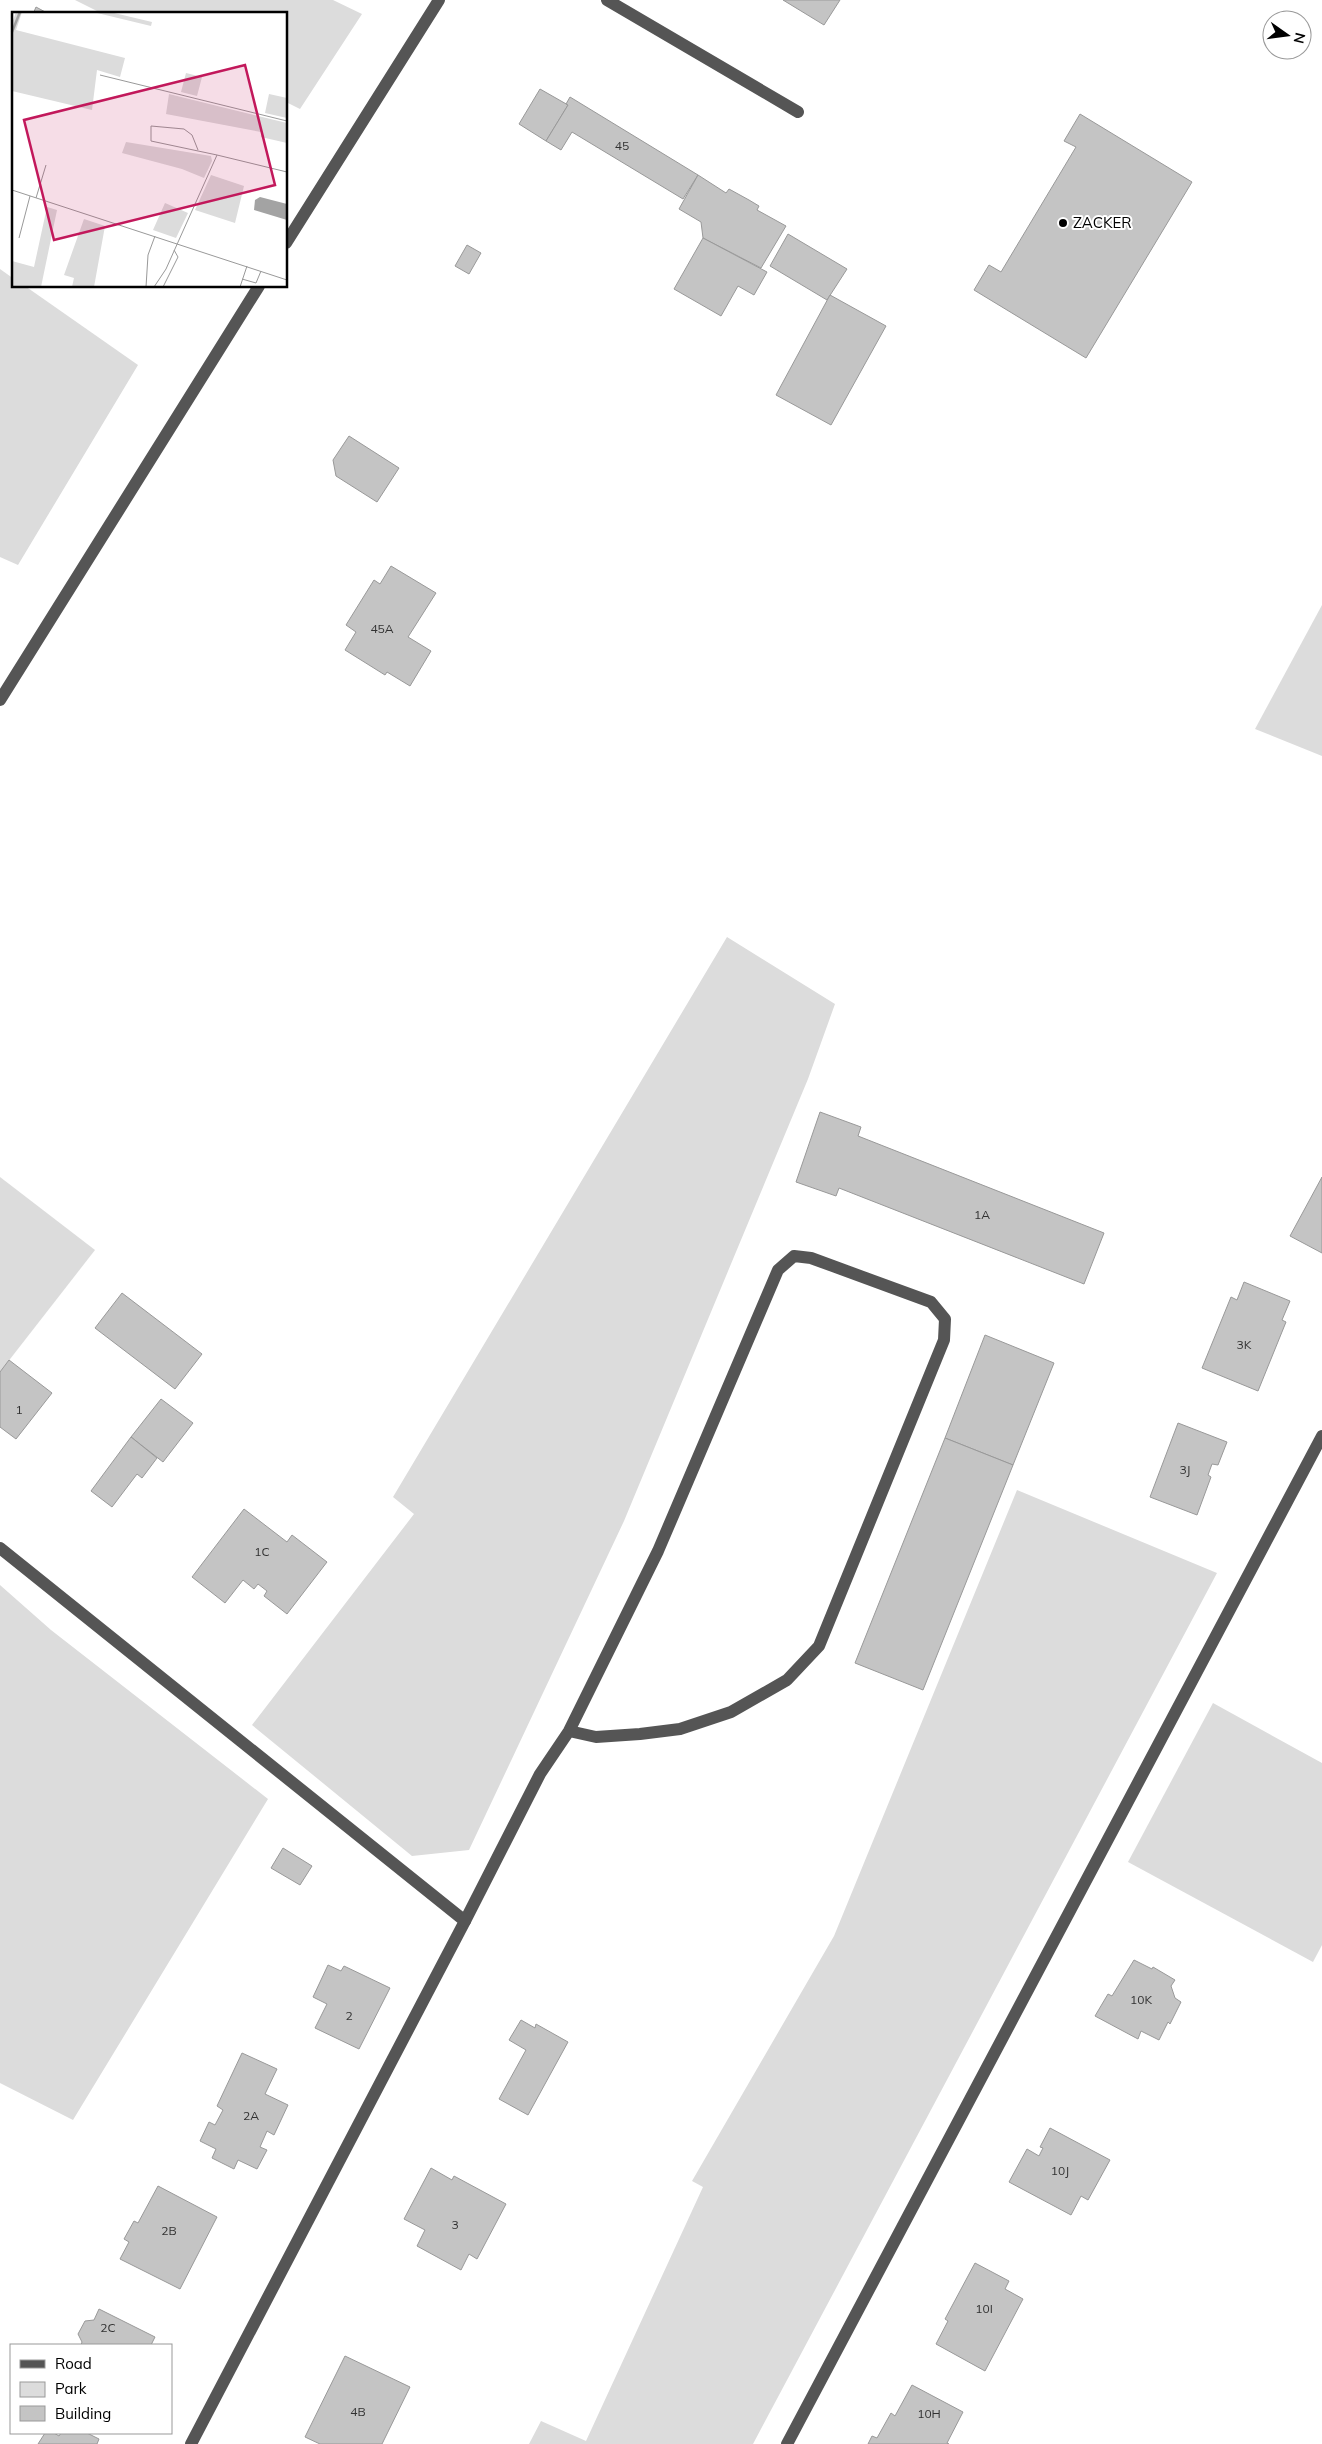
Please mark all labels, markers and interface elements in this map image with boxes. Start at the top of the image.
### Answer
north arrow [1262,10,1312,60]
inset map [12,12,288,288]
text: N [1290,31,1310,45]
house number: 45 [615,138,629,153]
place label: ZACKER [1073,213,1132,232]
marker: ZACKER [1057,217,1069,229]
house number: 45A [370,621,394,636]
house number: 1A [974,1207,990,1222]
house number: 3K [1237,1337,1252,1352]
house number: 1 [15,1402,23,1417]
house number: 3J [1179,1462,1191,1477]
house number: 1C [254,1544,270,1559]
house number: 10K [1130,1992,1152,2007]
house number: 2 [345,2008,353,2023]
house number: 2A [243,2108,259,2123]
house number: 10J [1051,2163,1069,2178]
house number: 3 [451,2217,459,2232]
house number: 2B [161,2223,177,2238]
house number: 10I [975,2301,993,2316]
house number: 2C [100,2320,116,2335]
legend [10,2344,172,2434]
text: Road [55,2354,92,2373]
text: Park [55,2379,87,2398]
text: Building [55,2404,111,2423]
house number: 4B [350,2404,366,2419]
house number: 10H [917,2406,941,2421]

